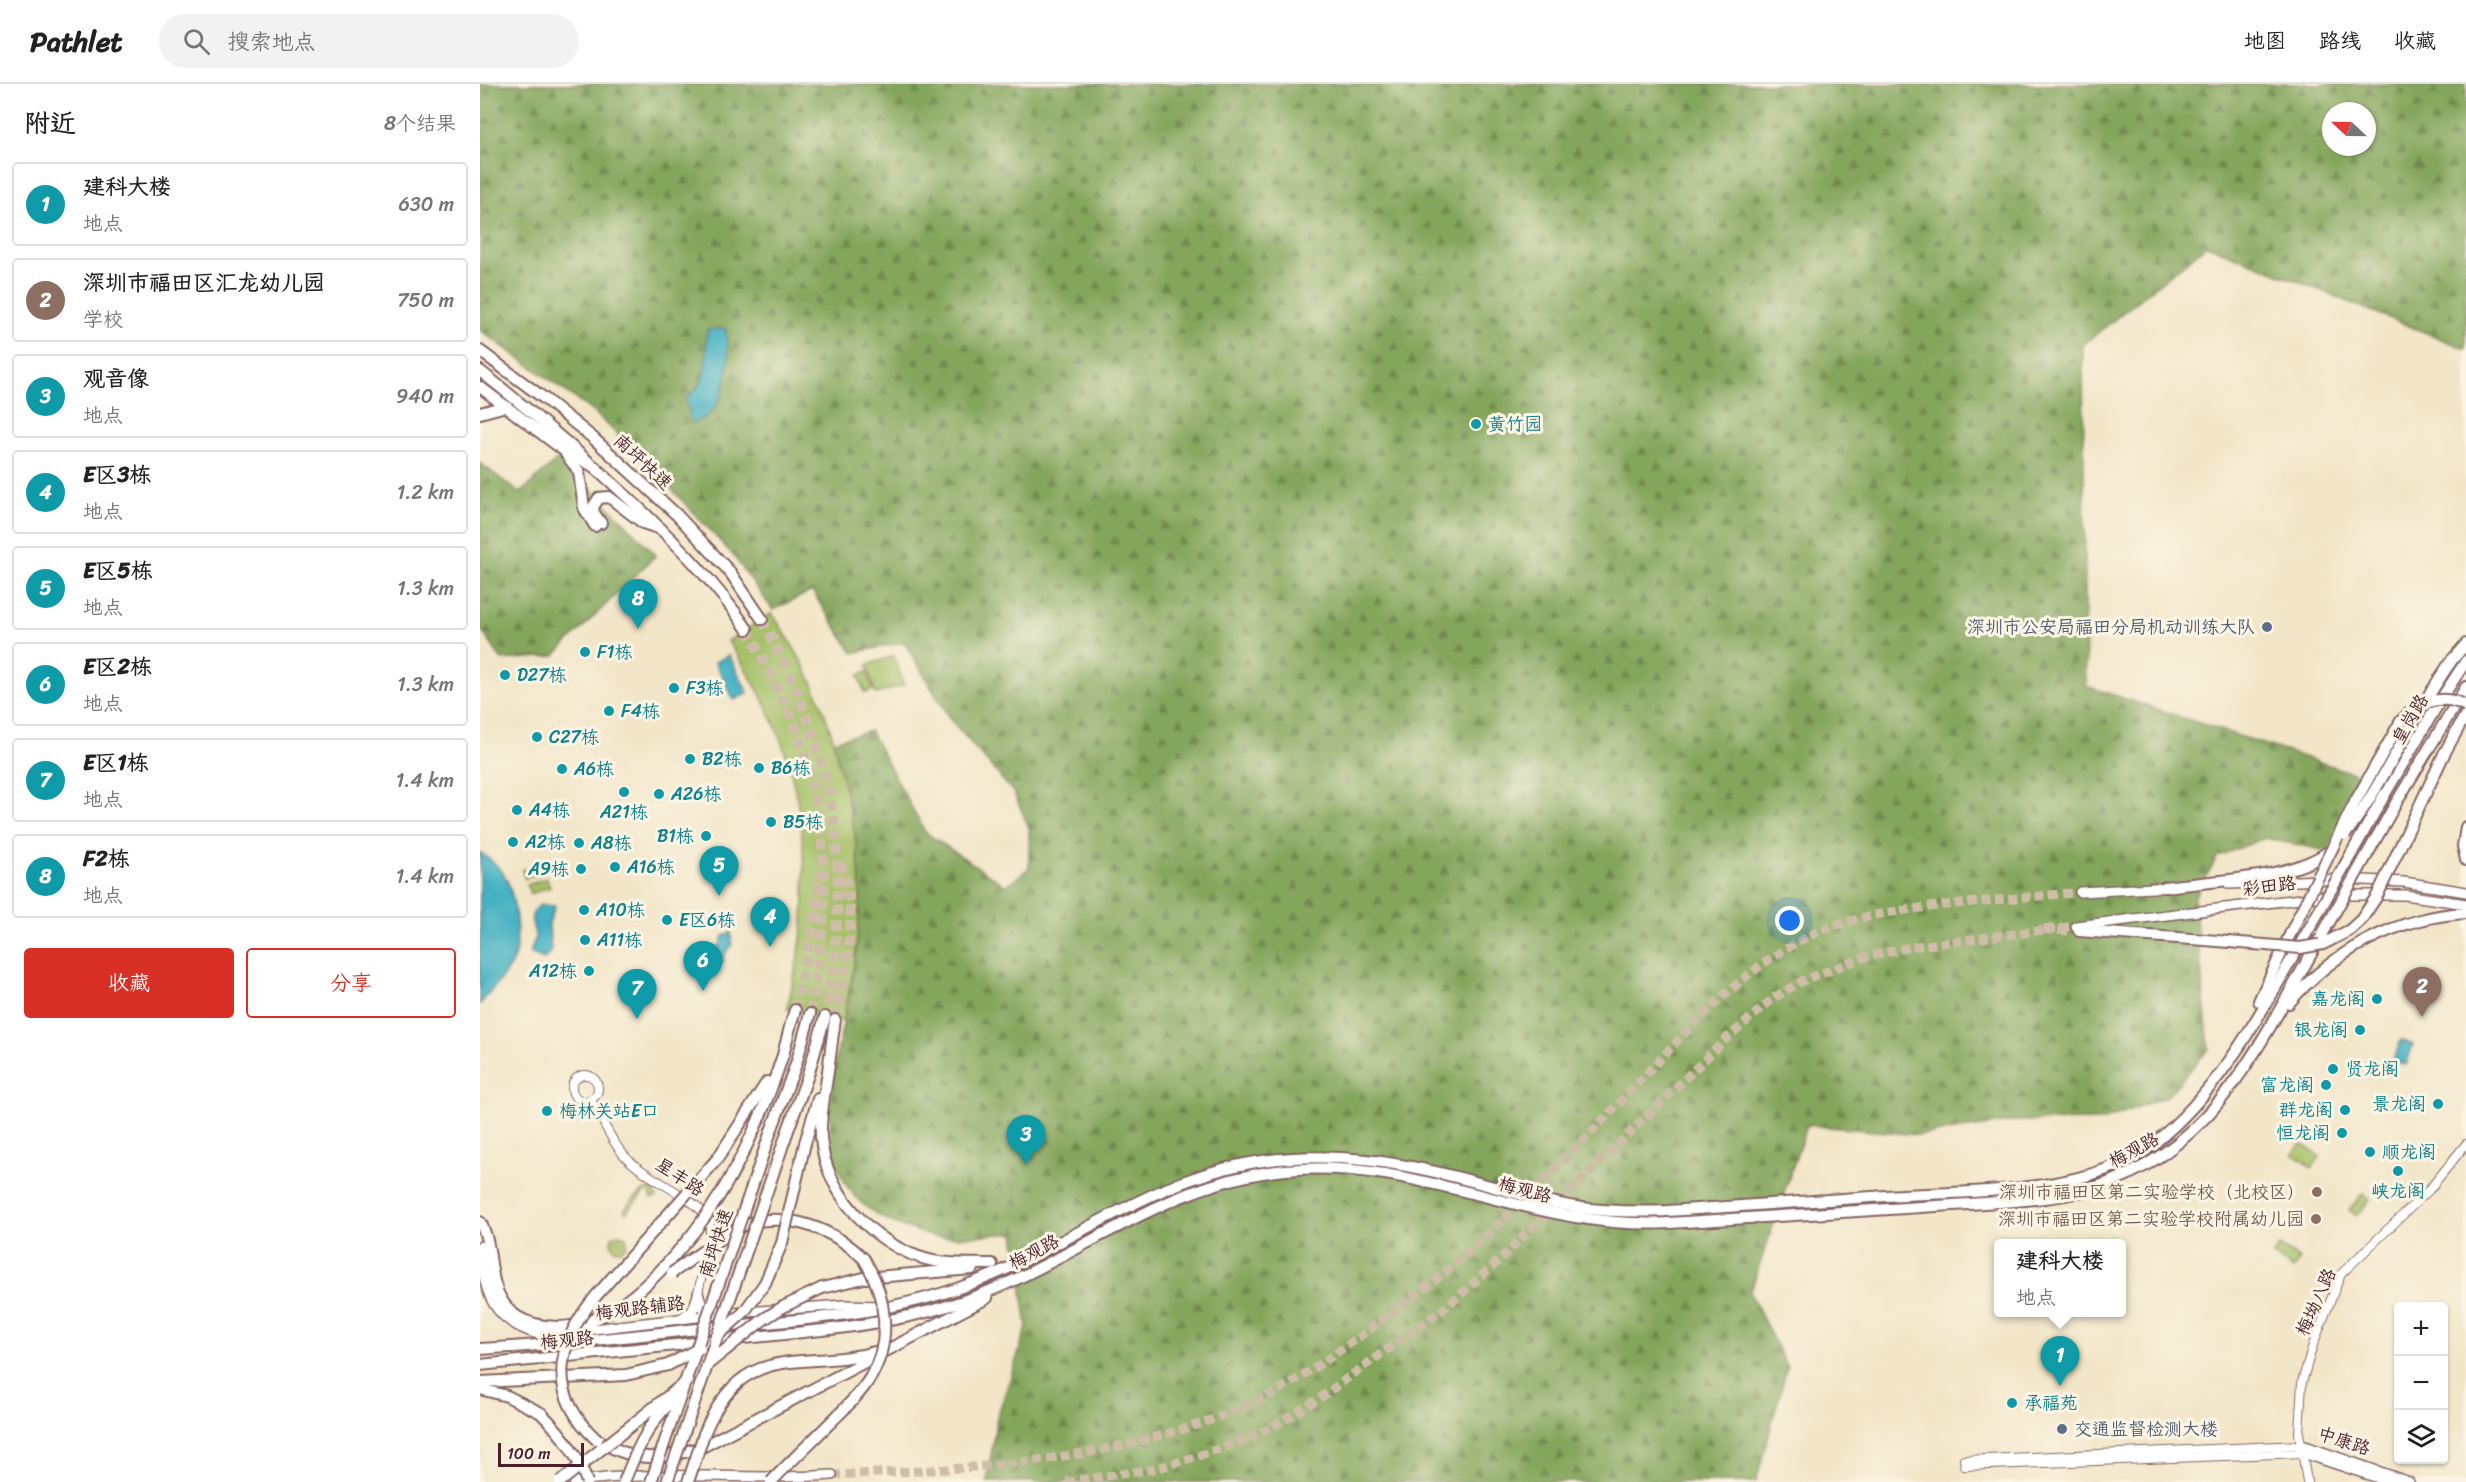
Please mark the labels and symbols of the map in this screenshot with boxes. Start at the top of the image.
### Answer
north arrow [2322,102,2376,156]
place label: 黄竹园 [1488,408,1542,440]
marker: 黄竹园 [1469,417,1483,431]
street label: 南坪快速 [606,426,680,498]
pin: 8 [618,580,658,629]
place label: 深圳市公安局福田分局机动训练大队 [1967,611,2255,643]
marker: 深圳市公安局福田分局机动训练大队 [2260,620,2274,634]
place label: F1栋 [597,636,633,668]
marker: F1栋 [578,645,592,659]
place label: D27栋 [517,659,566,691]
marker: D27栋 [498,668,512,682]
place label: F3栋 [686,672,724,704]
marker: F3栋 [667,681,681,695]
street label: 皇岗路 [2383,688,2437,750]
place label: F4栋 [621,695,660,727]
marker: F4栋 [602,704,616,718]
place label: C27栋 [549,721,599,753]
marker: C27栋 [530,730,544,744]
place label: B2栋 [702,743,742,775]
marker: B2栋 [683,752,697,766]
place label: B6栋 [771,752,811,784]
place label: A6栋 [573,753,614,785]
marker: B6栋 [752,761,766,775]
marker: A6栋 [555,762,569,776]
place label: A26栋 [670,778,721,810]
marker: A21栋 [617,785,631,799]
marker: A26栋 [652,787,666,801]
place label: A4栋 [528,794,570,826]
place label: A21栋 [599,796,648,828]
marker: A4栋 [510,803,524,817]
place label: B5栋 [783,806,823,838]
marker: B5栋 [764,815,778,829]
place label: B1栋 [657,820,694,852]
place label: A2栋 [524,826,565,858]
place label: A8栋 [590,827,632,859]
marker: B1栋 [699,829,713,843]
marker: A2栋 [506,835,520,849]
marker: A8栋 [572,836,586,850]
pin: 5 [700,846,738,896]
place label: A16栋 [626,851,675,883]
place label: A9栋 [527,853,569,885]
marker: A16栋 [608,860,622,874]
marker: A9栋 [574,862,588,876]
street label: 彩田路 [2240,867,2298,905]
place label: A10栋 [595,894,645,926]
pin: 4 [750,898,790,947]
marker: A10栋 [577,903,591,917]
place label: E区6栋 [679,904,735,936]
your location [1775,906,1804,935]
marker: E区6栋 [660,913,674,927]
place label: A11栋 [596,924,642,956]
marker: A11栋 [578,933,592,947]
pin: 6 [684,942,722,991]
place label: A12栋 [528,955,577,987]
marker: A12栋 [582,964,596,978]
pin: 2 [2402,968,2442,1017]
pin: 7 [618,970,656,1019]
place label: 嘉龙阁 [2311,983,2365,1015]
marker: 嘉龙阁 [2370,992,2384,1006]
place label: 银龙阁 [2294,1014,2348,1046]
marker: 银龙阁 [2353,1023,2367,1037]
place label: 贤龙阁 [2345,1053,2399,1085]
marker: 贤龙阁 [2326,1062,2340,1076]
place label: 富龙阁 [2260,1069,2314,1101]
marker: 富龙阁 [2319,1078,2333,1092]
place label: 景龙阁 [2372,1088,2426,1120]
place label: 群龙阁 [2279,1094,2333,1126]
place label: 梅林关站E口 [559,1095,659,1127]
marker: 景龙阁 [2431,1097,2445,1111]
marker: 群龙阁 [2338,1103,2352,1117]
marker: 梅林关站E口 [540,1104,554,1118]
pin: 3 [1006,1116,1046,1165]
place label: 恒龙阁 [2276,1117,2330,1149]
street label: 梅观路 [2103,1123,2165,1177]
marker: 恒龙阁 [2335,1126,2349,1140]
place label: 顺龙阁 [2382,1136,2436,1168]
marker: 顺龙阁 [2363,1145,2377,1159]
street label: 星丰路 [649,1149,711,1205]
marker: 峡龙阁 [2391,1164,2405,1178]
street label: 梅观路 [1495,1168,1555,1212]
place label: 峡龙阁 [2371,1175,2425,1207]
place label: 深圳市福田区第二实验学校（北校区） [1999,1176,2305,1208]
marker: 深圳市福田区第二实验学校（北校区） [2310,1185,2324,1199]
place label: 深圳市福田区第二实验学校附属幼儿园 [1998,1203,2304,1235]
street label: 南坪快速 [690,1204,742,1282]
marker: 深圳市福田区第二实验学校附属幼儿园 [2309,1212,2323,1226]
street label: 梅观路 [1003,1225,1065,1279]
street label: 梅坳八路 [2287,1263,2345,1341]
street label: 梅观路辅路 [593,1287,687,1329]
street label: 梅观路 [538,1321,596,1359]
pin: 1 [2040,1336,2080,1386]
place label: 承福苑 [2024,1387,2078,1419]
marker: 承福苑 [2005,1396,2019,1410]
place label: 交通监督检测大楼 [2074,1413,2218,1445]
street label: 中康路 [2313,1417,2375,1465]
marker: 交通监督检测大楼 [2055,1422,2069,1436]
scale bar [498,1440,584,1468]

